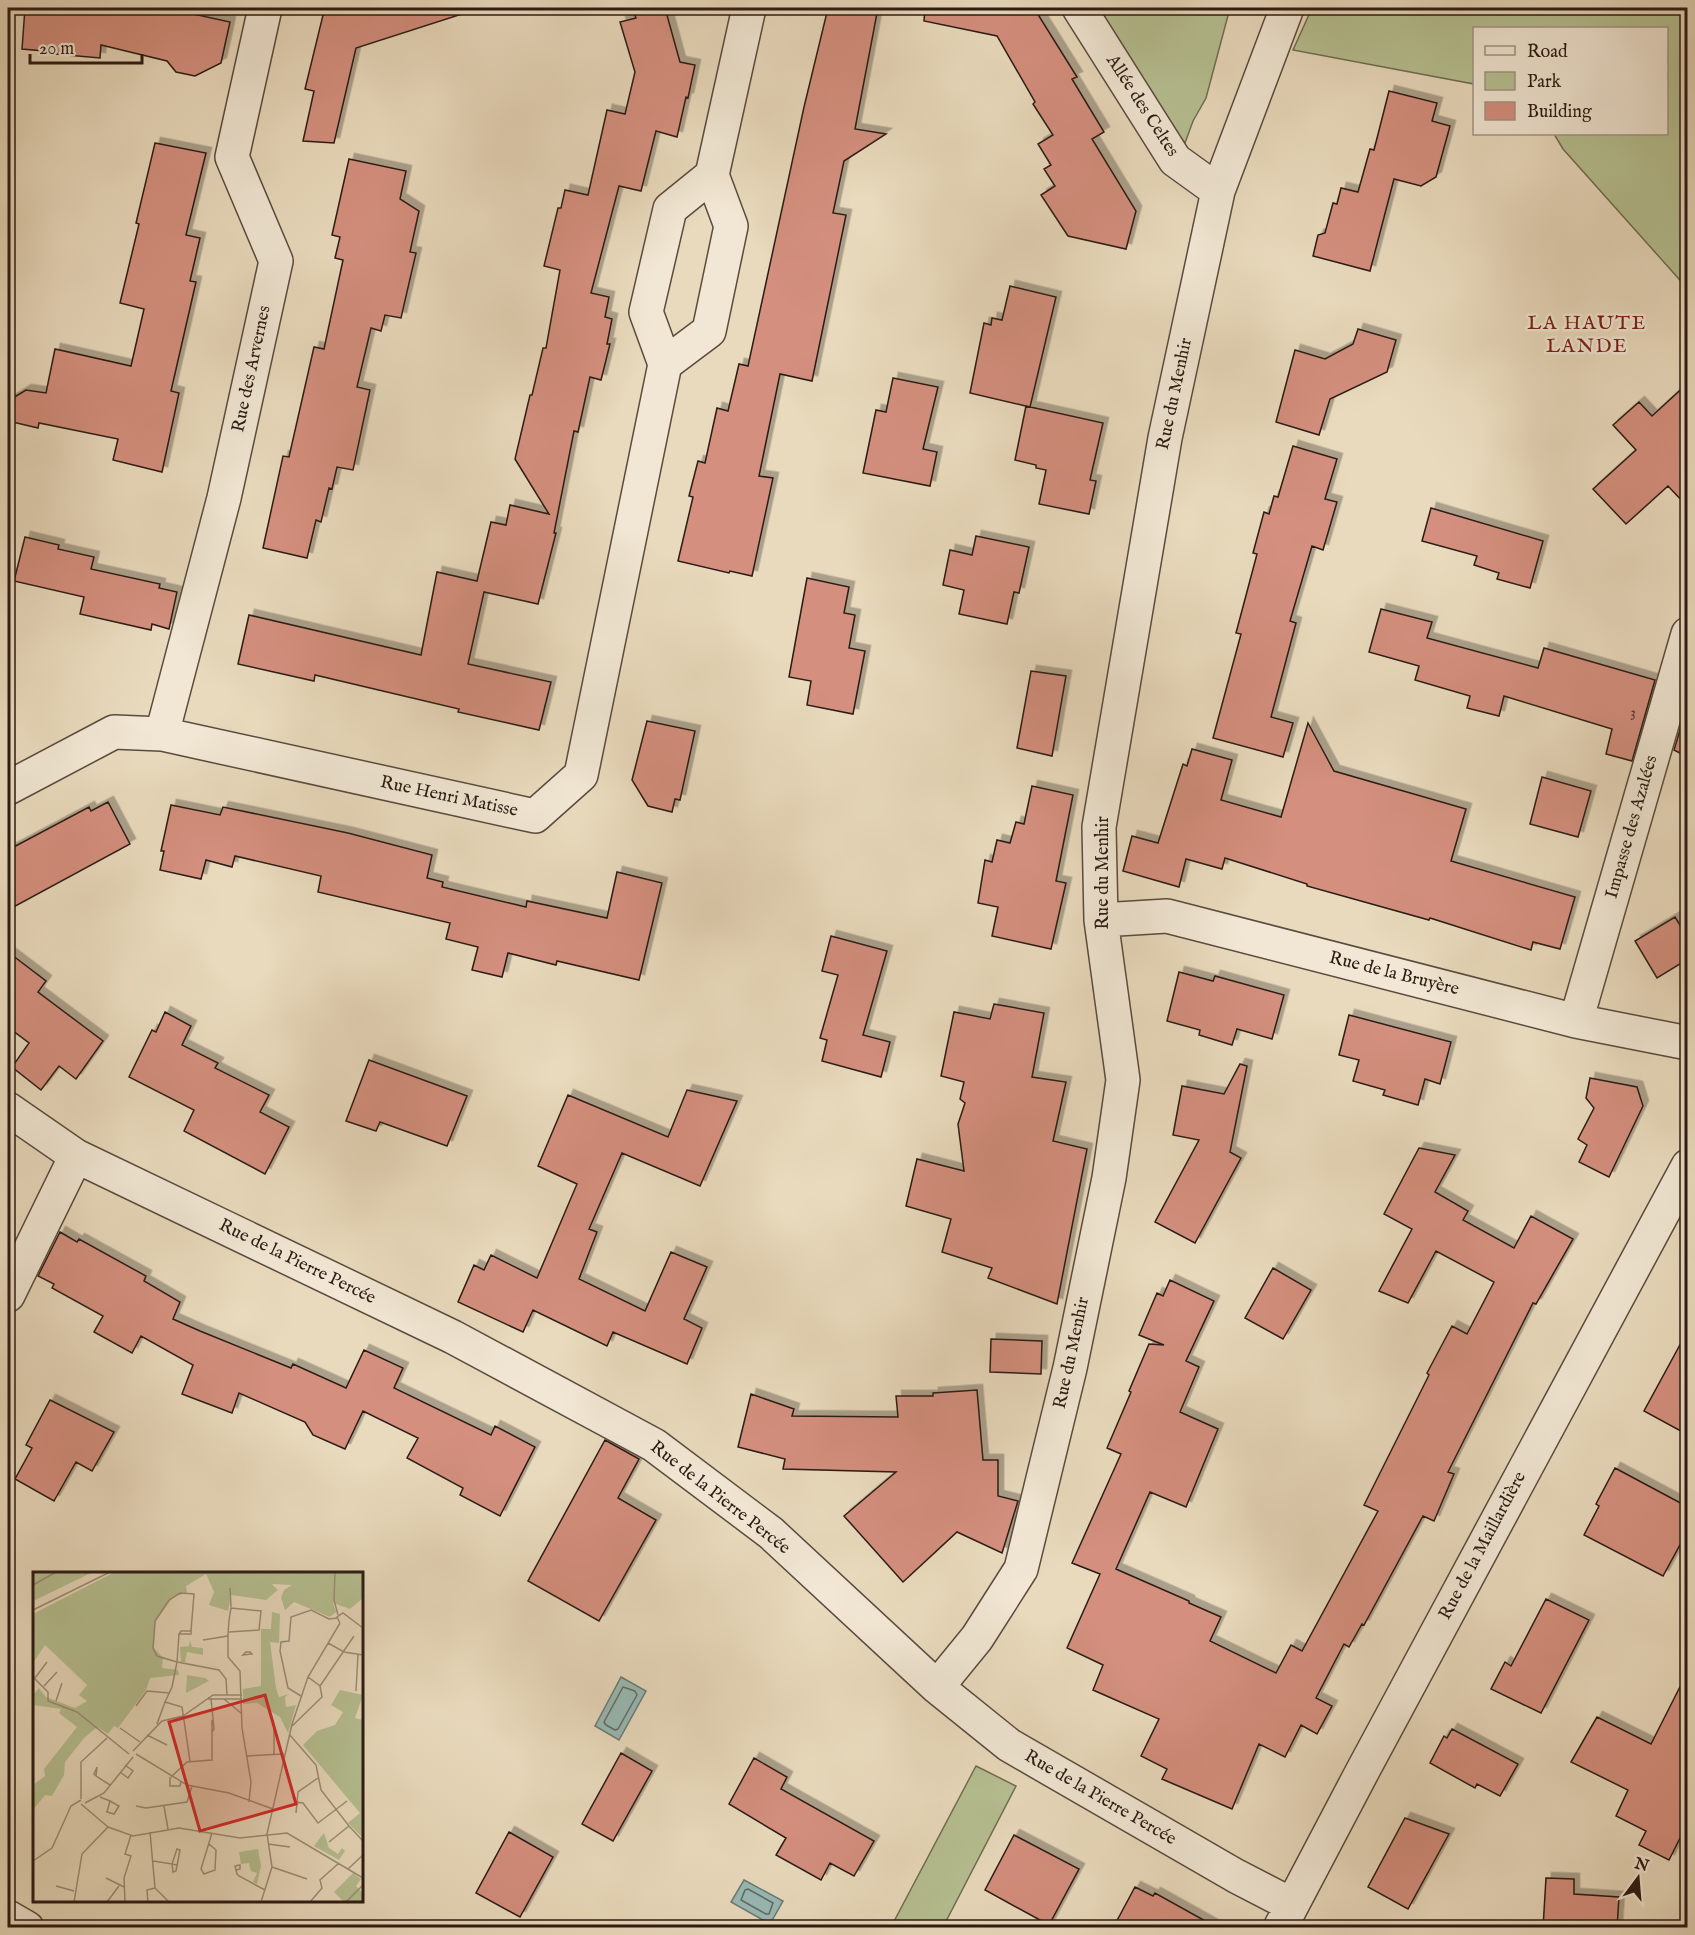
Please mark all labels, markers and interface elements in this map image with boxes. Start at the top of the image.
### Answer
scale bar [30,27,142,65]
legend [1473,27,1668,135]
text: 20 m [39,38,74,61]
text: Road [1527,41,1568,64]
street label: Allée des Celtes [1100,50,1184,161]
text: Park [1527,71,1562,94]
text: Building [1527,101,1592,124]
street label: Rue des Arvernes [227,304,277,434]
district label: LA HAUTE LANDE [1527,311,1647,359]
street label: Rue du Menhir [1152,336,1198,452]
house number: 3 [1630,703,1636,722]
street label: Impasse des Azalées [1601,753,1663,901]
street label: Rue Henri Matisse [378,771,520,823]
street label: Rue du Menhir [1092,816,1115,930]
street label: Rue de la Bruyère [1327,947,1461,1001]
street label: Rue de la Pierre Percée [215,1214,379,1310]
street label: Rue du Menhir [1049,1295,1095,1411]
street label: Rue de la Pierre Percée [645,1436,795,1560]
street label: Rue de la Maillardière [1434,1468,1532,1624]
inset map [33,1572,363,1902]
street label: Rue de la Pierre Percée [1020,1745,1180,1851]
north arrow [1608,1848,1668,1908]
text: N [1631,1854,1651,1877]

